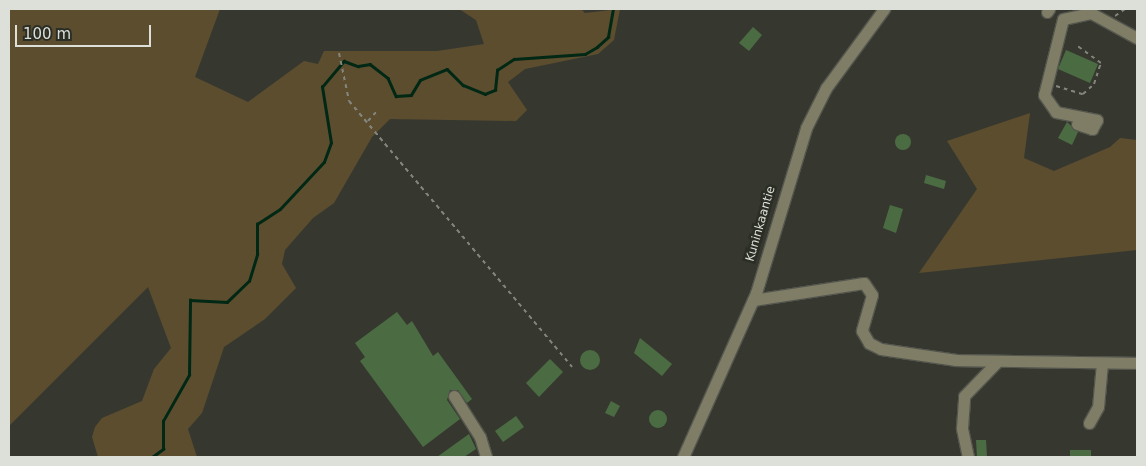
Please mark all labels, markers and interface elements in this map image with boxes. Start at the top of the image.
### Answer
scale bar [18,15,154,47]
text: 100 m [23,25,71,43]
street label: Kuninkaantie [743,185,779,263]

